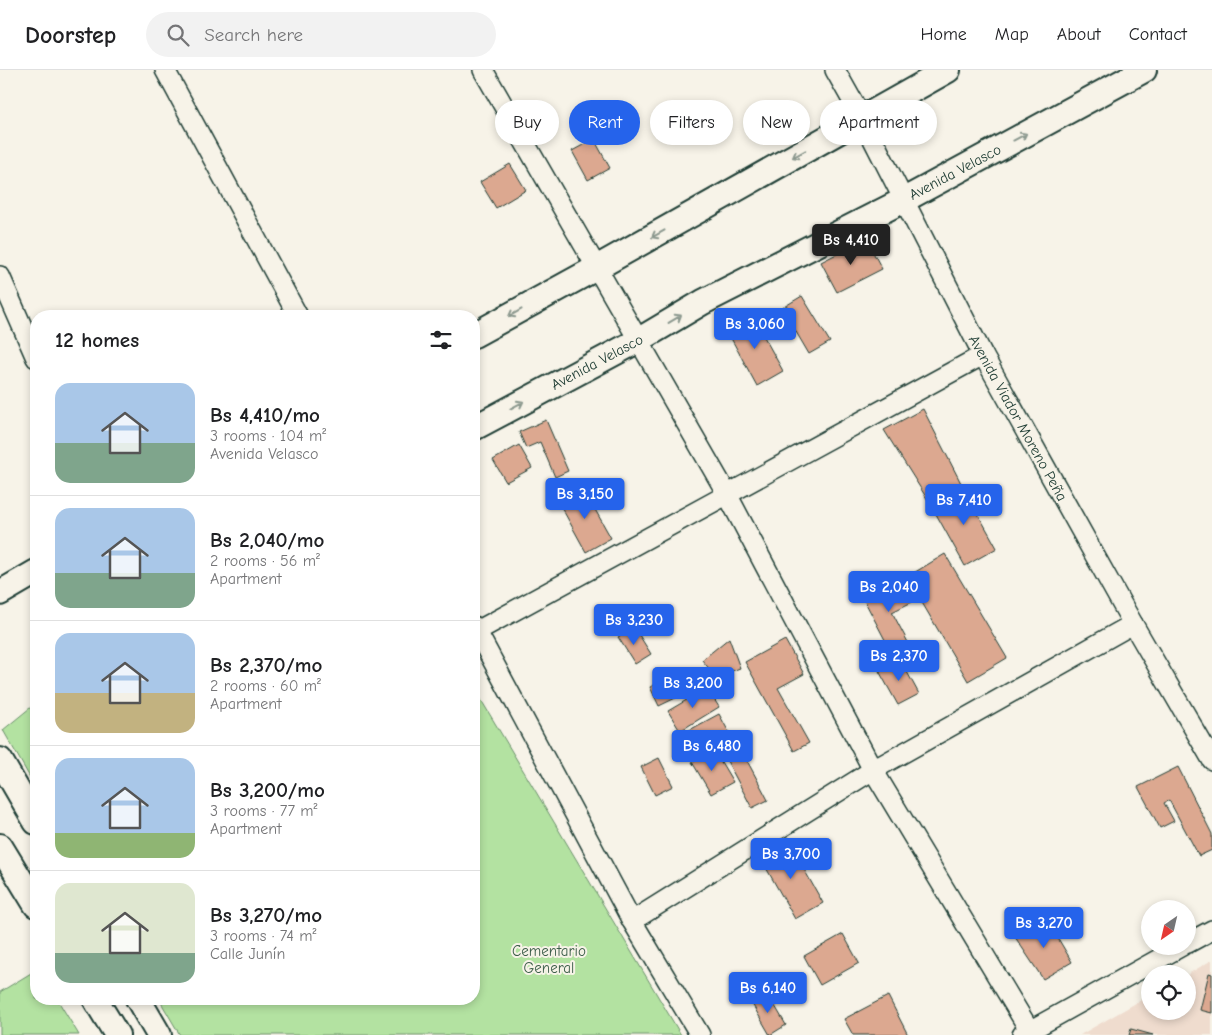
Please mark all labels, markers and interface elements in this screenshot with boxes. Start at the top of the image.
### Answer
search box [146,12,496,57]
text: Doorstep [25,21,116,49]
icon: search [164,21,192,49]
text: Search here [204,24,303,46]
text: Home [920,24,967,45]
text: Map [995,24,1029,45]
text: About [1057,24,1101,45]
text: Contact [1129,24,1187,45]
chip: Buy [495,100,559,145]
chip: Rent [569,100,640,145]
chip: Filters [650,100,733,145]
chip: New [743,100,810,145]
chip: Apartment [820,100,937,145]
one-way arrow [1012,132,1027,142]
street label: Avenida Velasco [906,140,1004,204]
one-way arrow [792,149,807,159]
pin: Bs 4,410 [799,224,903,266]
one-way arrow [651,229,665,239]
text: Bs 4,410 [823,231,879,249]
one-way arrow [509,308,523,318]
pin: Bs 3,060 [703,308,807,350]
one-way arrow [667,313,681,323]
text: Bs 3,060 [725,315,785,333]
icon: filters [427,326,455,354]
text: 12 homes [55,328,139,352]
street label: Avenida Velasco [548,330,646,394]
street label: Avenida Viador Moreno Peña [965,332,1071,504]
one-way arrow [509,400,524,410]
icon: home [95,403,155,463]
text: Bs 4,410/mo [210,403,320,427]
text: 3 rooms · 104 m² [210,427,326,445]
text: Avenida Velasco [210,445,318,463]
pin: Bs 3,150 [533,478,637,520]
pin: Bs 7,410 [912,484,1016,526]
text: Bs 3,150 [556,485,614,503]
text: Bs 7,410 [936,491,992,509]
icon: home [95,528,155,588]
text: Bs 2,040/mo [210,528,324,552]
text: 2 rooms · 56 m² [210,552,320,570]
text: Apartment [210,570,282,588]
pin: Bs 2,040 [837,570,941,613]
text: Bs 2,040 [859,578,919,596]
pin: Bs 3,230 [582,604,686,646]
text: Bs 3,230 [605,611,663,629]
pin: Bs 2,370 [847,640,951,682]
text: Bs 2,370 [870,647,928,665]
icon: home [95,653,155,713]
text: Bs 2,370/mo [210,653,322,677]
pin: Bs 3,200 [641,666,745,709]
text: Bs 3,200 [663,674,723,692]
text: 2 rooms · 60 m² [210,677,321,695]
text: Apartment [210,695,282,713]
pin: Bs 6,480 [660,730,764,772]
text: Bs 6,480 [683,737,741,755]
icon: home [95,778,155,838]
text: Bs 3,200/mo [210,778,325,802]
text: 3 rooms · 77 m² [210,802,318,820]
text: Apartment [210,820,282,838]
pin: Bs 3,700 [739,838,843,880]
text: Bs 3,700 [762,845,820,863]
north arrow [1141,900,1196,955]
map controls [1141,900,1196,1020]
icon: home [95,903,155,963]
text: Bs 3,270/mo [210,903,322,927]
pin: Bs 3,270 [992,906,1096,949]
text: Bs 3,270 [1015,914,1073,932]
text: 3 rooms · 74 m² [210,927,316,945]
park label: Cementario General [512,942,586,977]
text: Calle Junín [210,945,285,963]
button: locate [1141,965,1196,1020]
pin: Bs 6,140 [716,972,820,1014]
text: Bs 6,140 [740,979,796,997]

